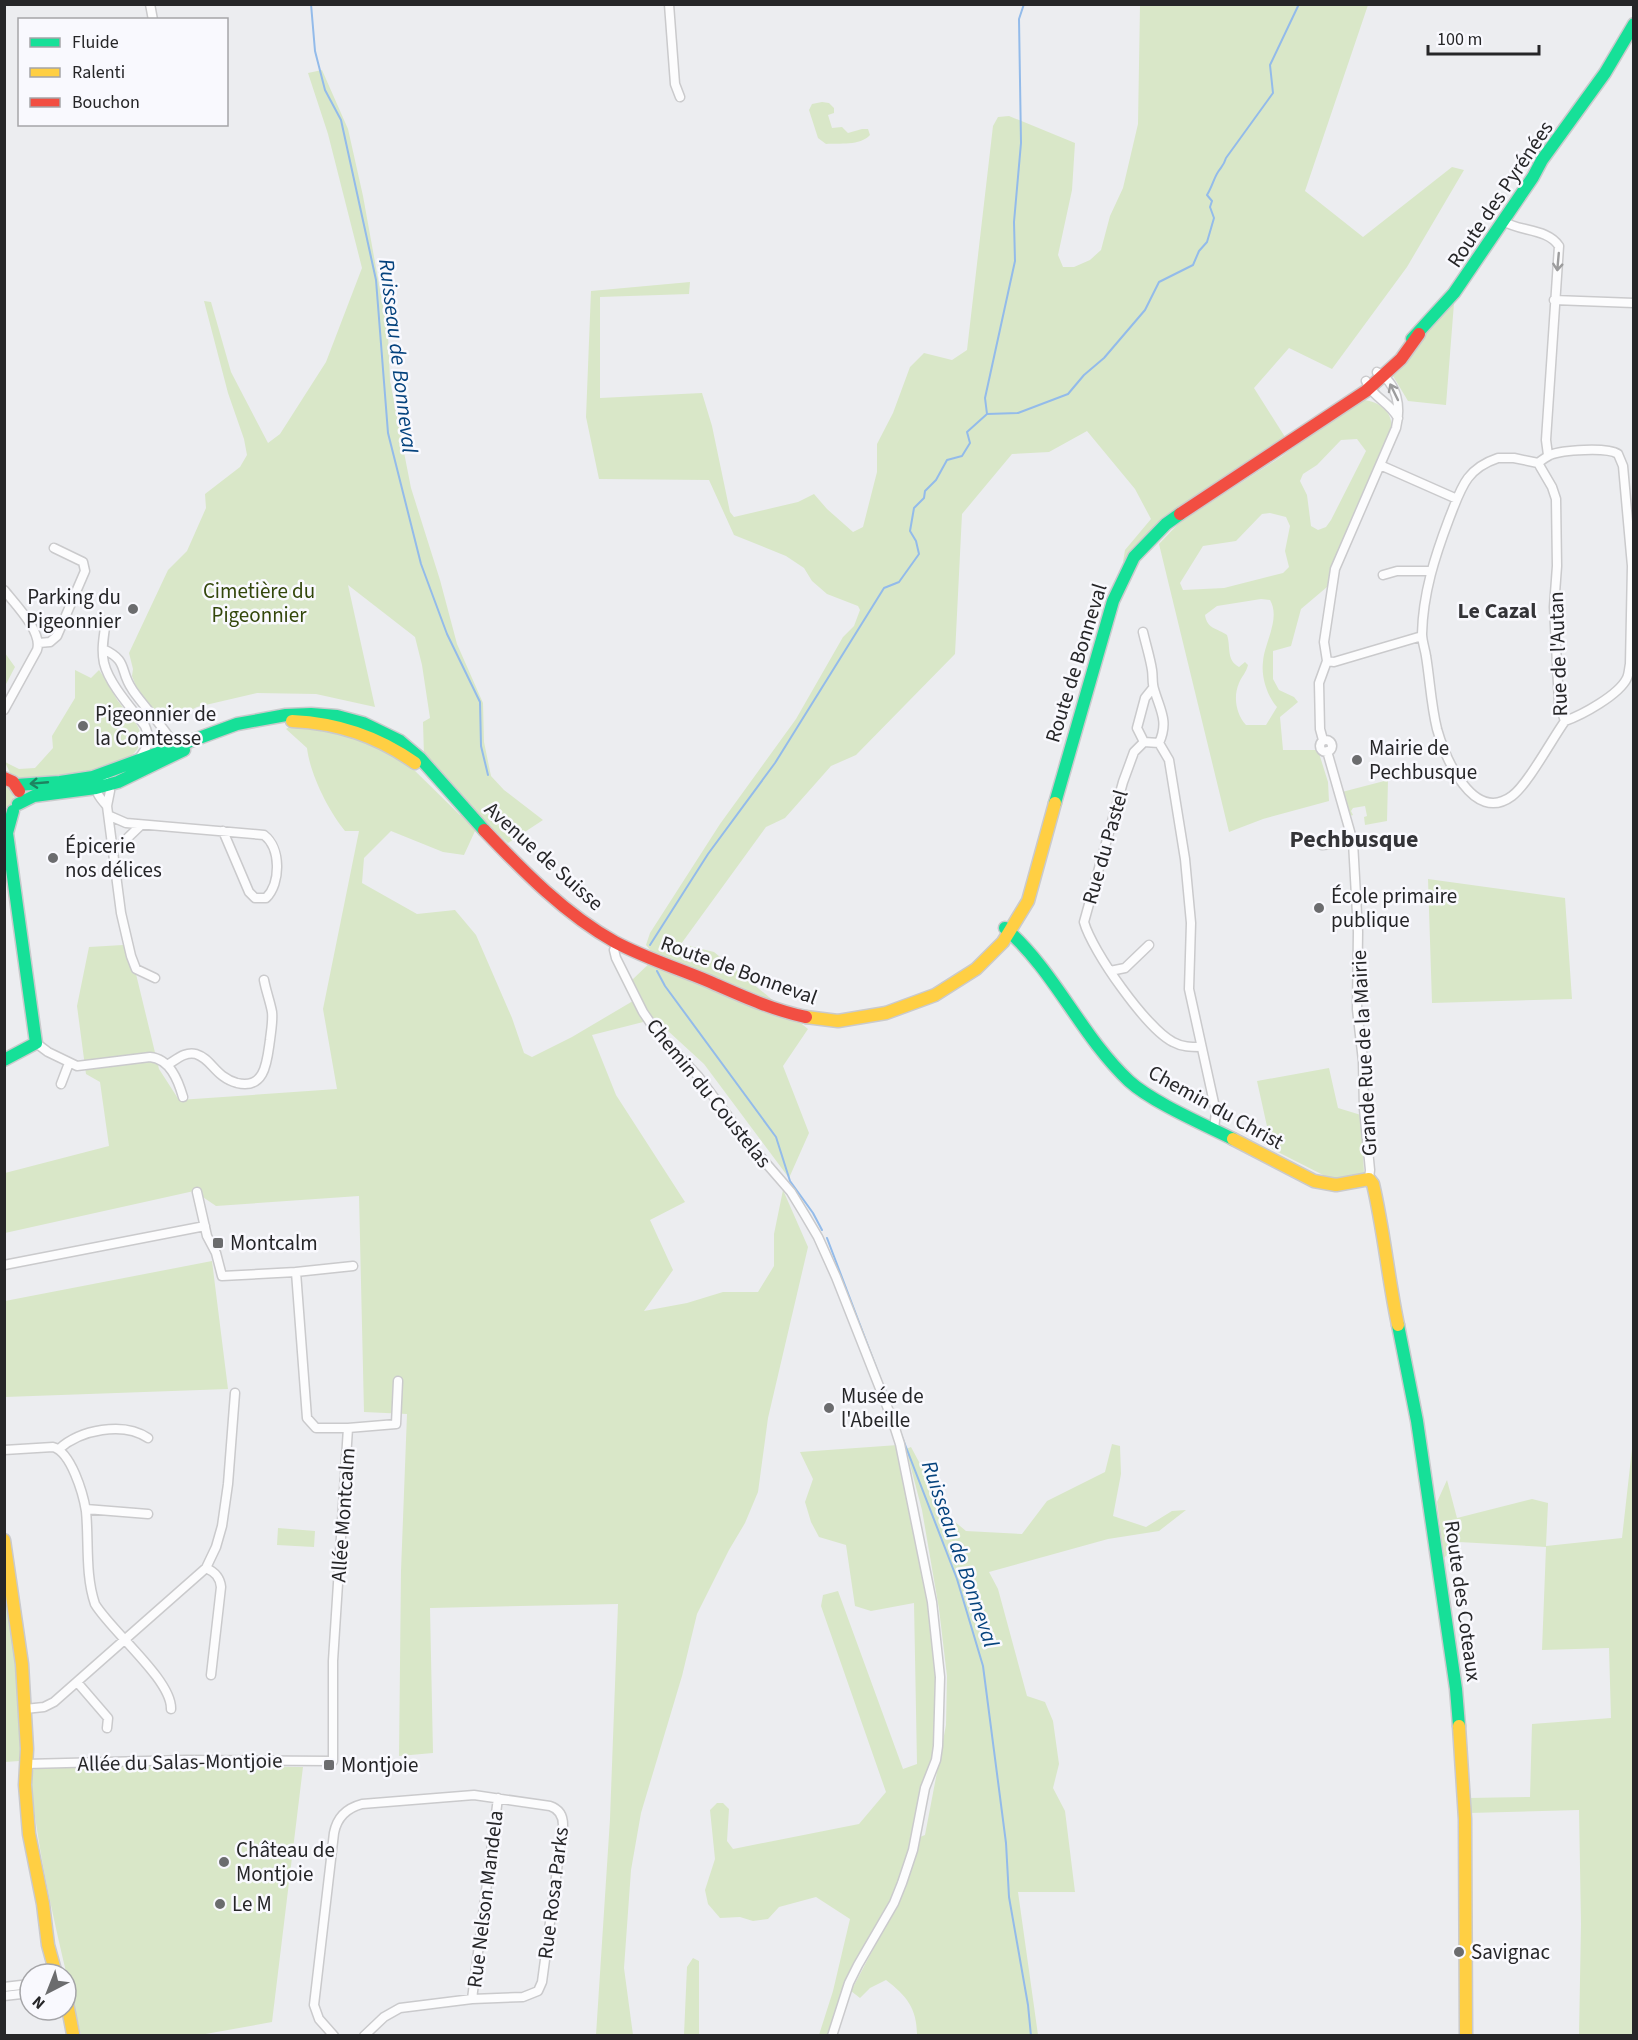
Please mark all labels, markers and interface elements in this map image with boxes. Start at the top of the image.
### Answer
legend [18,18,228,126]
scale bar [1428,18,1539,56]
text: 100 m [1437,27,1482,52]
text: Fluide [72,30,119,55]
text: Ralenti [72,60,125,85]
text: Bouchon [72,90,140,115]
street label: Route des Pyrénées [1440,114,1560,273]
one-way arrow [1552,251,1563,271]
water label: Ruisseau de Bonneval [370,257,426,456]
one-way arrow [1387,384,1399,402]
park label: Cimetière du Pigeonnier [203,576,315,630]
street label: Route de Bonneval [1038,580,1114,746]
place label: Parking du Pigeonnier [26,582,122,636]
street label: Rue de l'Autan [1541,591,1575,717]
district label: Le Cazal [1458,595,1537,627]
marker: Parking du Pigeonnier [126,602,140,616]
place label: Pigeonnier de la Comtesse [95,699,216,753]
marker: Pigeonnier de la Comtesse [76,719,90,733]
place label: Mairie de Pechbusque [1369,733,1477,787]
marker: Mairie de Pechbusque [1350,753,1364,767]
one-way arrow [30,778,50,789]
street label: Rue du Pastel [1074,786,1136,908]
street label: Avenue de Suisse [478,794,610,918]
district label: Pechbusque [1290,822,1419,857]
place label: Épicerie nos délices [65,831,162,885]
marker: Épicerie nos délices [46,851,60,865]
place label: École primaire publique [1331,881,1457,935]
marker: École primaire publique [1312,901,1326,915]
street label: Route de Bonneval [656,928,822,1012]
street label: Grande Rue de la Mairie [1344,949,1384,1157]
street label: Chemin du Coustelas [639,1012,779,1174]
street label: Chemin du Christ [1143,1057,1289,1157]
place label: Montcalm [230,1228,318,1258]
marker: Montcalm [211,1236,225,1250]
place label: Musée de l'Abeille [841,1381,924,1435]
marker: Musée de l'Abeille [822,1401,836,1415]
street label: Allée Montcalm [323,1447,363,1583]
water label: Ruisseau de Bonneval [913,1456,1007,1652]
street label: Route des Coteaux [1437,1519,1489,1684]
street label: Allée du Salas-Montjoie [77,1745,283,1779]
place label: Montjoie [341,1750,418,1780]
marker: Montjoie [322,1758,336,1772]
street label: Rue Nelson Mandela [459,1809,511,1989]
street label: Rue Rosa Parks [530,1825,576,1961]
place label: Château de Montjoie [236,1835,335,1889]
marker: Château de Montjoie [217,1855,231,1869]
place label: Le M [232,1889,272,1919]
marker: Le M [213,1897,227,1911]
place label: Savignac [1471,1937,1550,1967]
marker: Savignac [1452,1945,1466,1959]
north arrow [18,1962,78,2022]
text: N [27,1991,50,2014]

